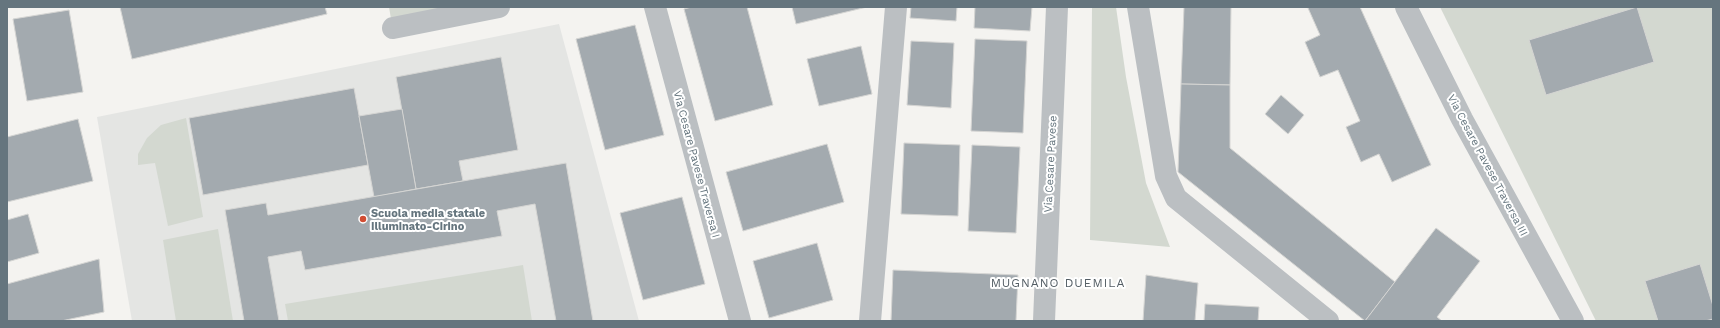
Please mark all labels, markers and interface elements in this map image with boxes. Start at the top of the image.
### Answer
street label: Via Cesare Pavese Traversa I [671,89,722,239]
street label: Via Cesare Pavese Traversa III [1445,92,1530,238]
street label: Via Cesare Pavese [1041,115,1060,213]
place label: Scuola media statale Illuminato-Cirino [371,207,485,233]
marker: Scuola media statale Illuminato-Cirino [358,214,368,224]
district label: MUGNANO DUEMILA [991,276,1125,290]

